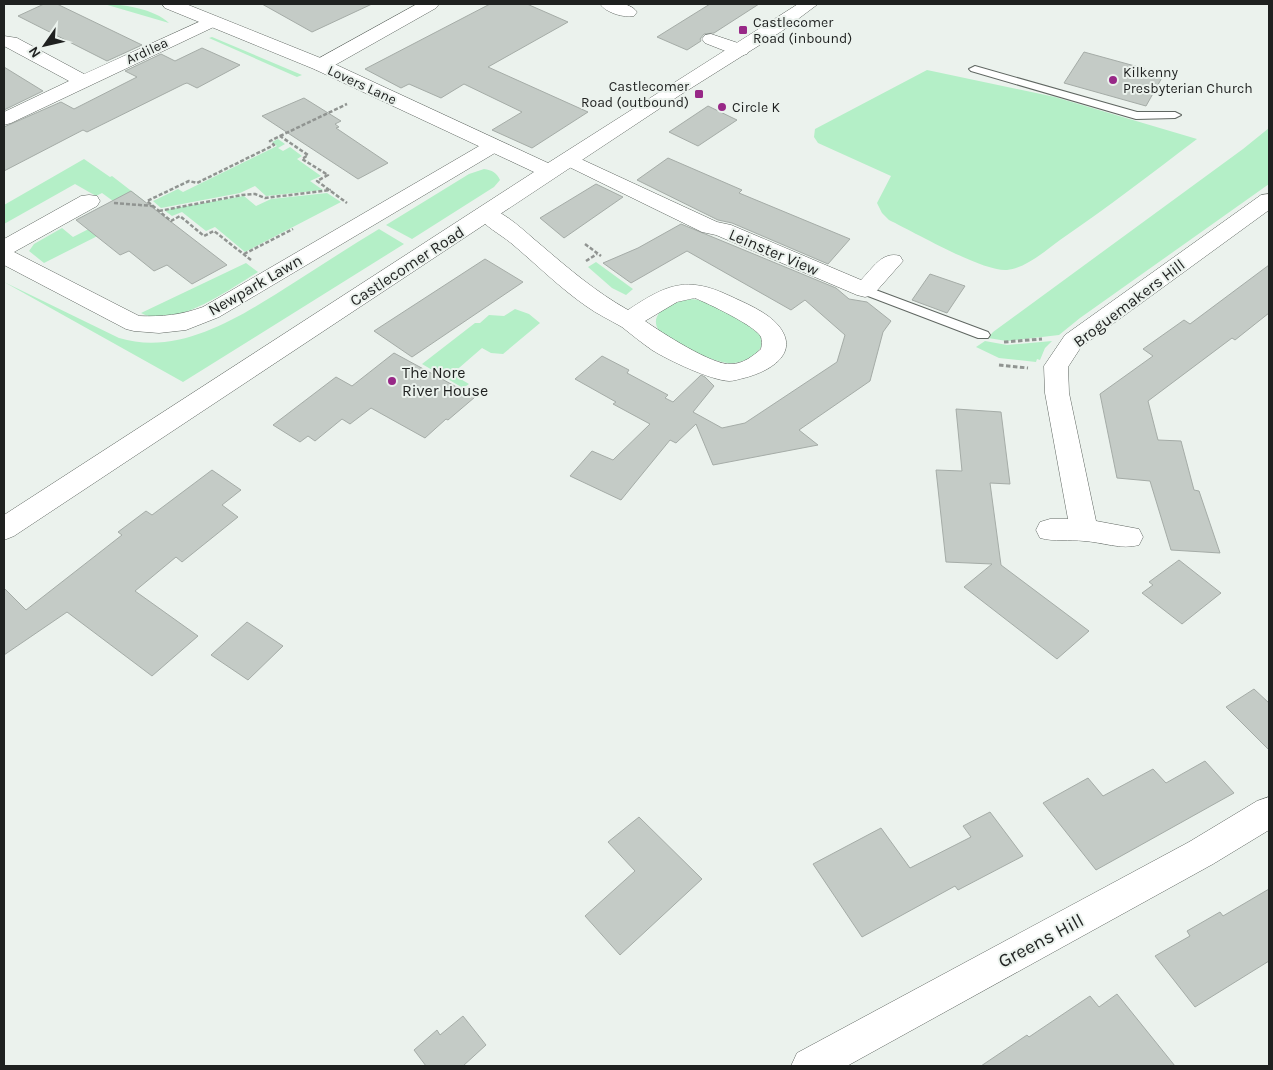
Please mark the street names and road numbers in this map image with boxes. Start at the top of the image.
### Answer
street label: Ardilea [123,34,171,68]
street label: Lovers Lane [325,62,399,108]
street label: Castlecomer Road [346,222,468,310]
street label: Leinster View [726,225,822,280]
street label: Newpark Lawn [205,251,305,319]
street label: Broguemakers Hill [1069,255,1189,351]
street label: Greens Hill [995,909,1087,973]

